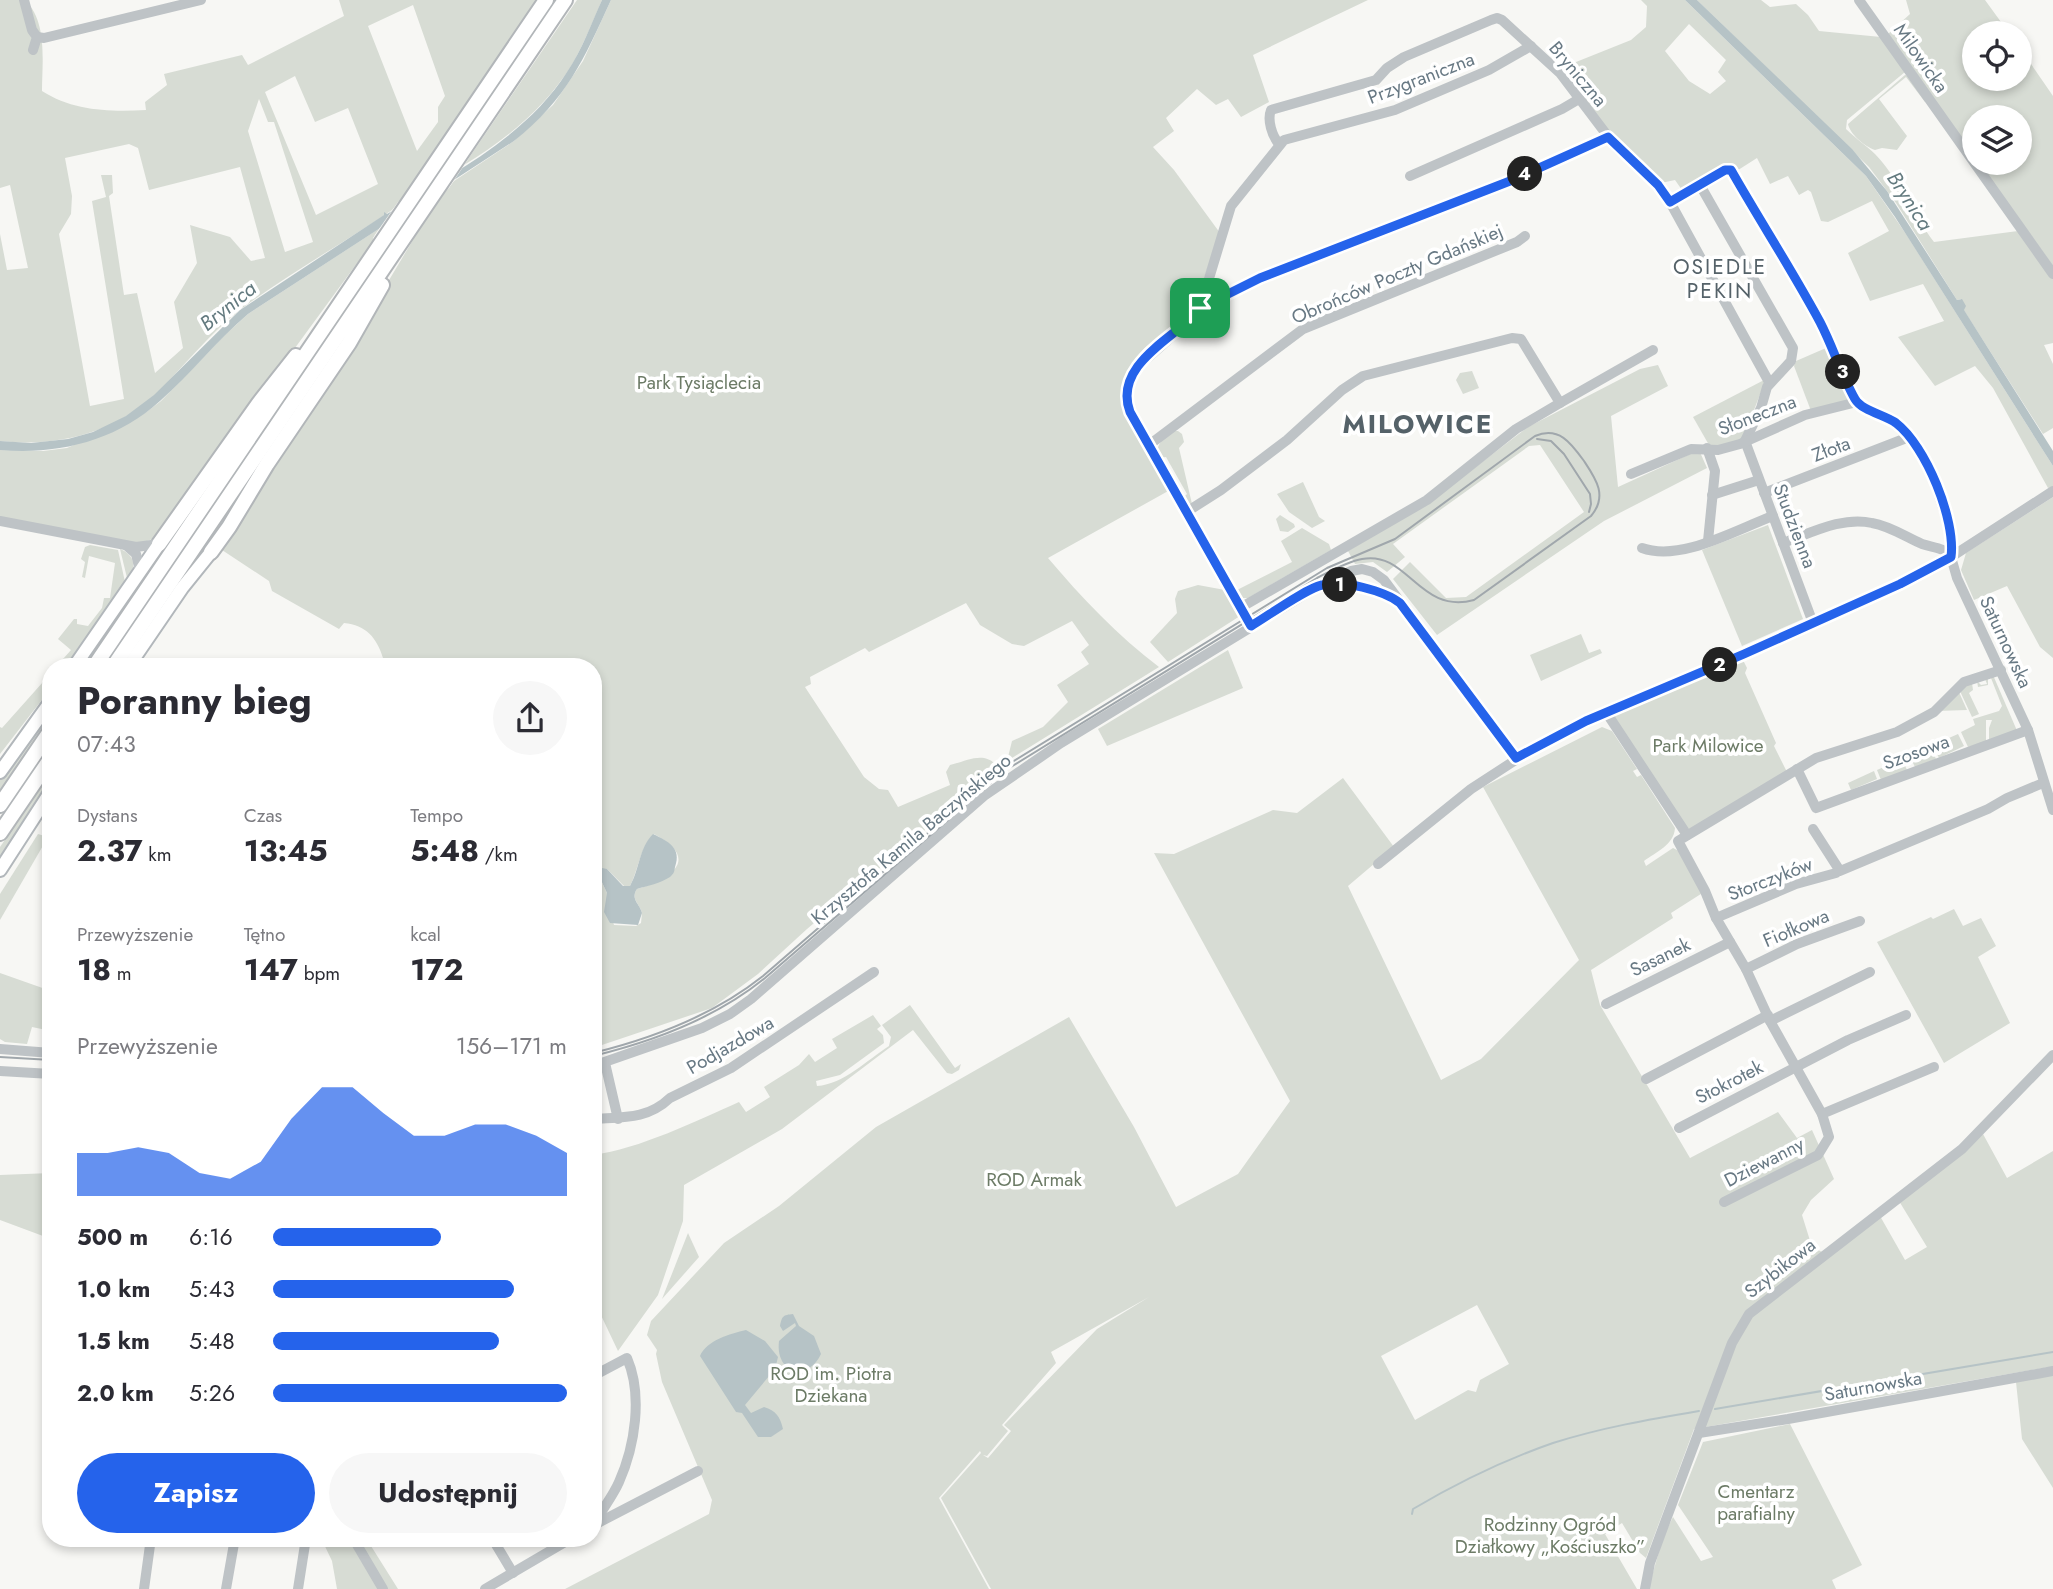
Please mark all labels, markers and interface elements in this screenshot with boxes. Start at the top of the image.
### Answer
street label: Milowicka [1887,18,1955,98]
map controls [1962,21,2032,175]
button: locate [1962,21,2032,91]
street label: Bryniczna [1543,35,1613,113]
street label: Przygraniczna [1364,45,1478,111]
button: layers [1962,105,2032,175]
pin: 4 [1508,156,1542,192]
text: 4 [1518,160,1531,187]
water label: Brynica [1880,165,1941,237]
street label: Obrońców Poczty Gdańskiej [1287,217,1507,331]
district label: OSIEDLE PEKIN [1673,252,1767,306]
water label: Brynica [193,274,263,338]
pin [1170,278,1230,338]
icon: arrive [1181,289,1219,327]
pin: 3 [1826,354,1860,390]
text: 3 [1837,358,1848,385]
park label: Park Tysiąclecia [637,369,761,396]
street label: Słoneczna [1714,388,1800,442]
district label: MILOWICE [1343,405,1493,443]
street label: Złota [1808,429,1854,469]
street label: Studzienna [1767,480,1823,572]
pin: 1 [1322,568,1358,602]
text: 1 [1335,571,1344,598]
street label: Saturnowska [1973,592,2039,692]
pin: 2 [1702,648,1738,682]
text: 2 [1713,651,1726,678]
text: Poranny bieg [77,673,312,728]
button: share [493,681,567,755]
text: 07:43 [77,727,136,761]
street label: Szosowa [1879,728,1953,776]
park label: Park Milowice [1652,732,1764,759]
street label: Krzysztofa Kamila Baczyńskiego [805,747,1017,931]
text: Dystans [77,802,138,829]
text: Czas [244,802,282,829]
text: Tempo [410,802,463,829]
text: 2.37 [77,829,143,872]
text: 13:45 [244,829,328,872]
text: 5:48 [410,829,479,872]
text: km [143,841,172,868]
text: /km [479,841,518,868]
street label: Storczyków [1724,850,1817,908]
street label: Fiołkowa [1759,902,1833,954]
text: Przewyższenie [77,921,193,948]
text: Tętno [244,921,285,948]
text: kcal [410,921,441,948]
street label: Sasanek [1625,930,1695,983]
text: 18 [77,948,111,991]
text: 147 [244,948,298,991]
text: 172 [410,948,463,991]
text: m [111,960,132,987]
text: bpm [298,960,340,987]
street label: Podjazdowa [681,1009,779,1081]
text: Przewyższenie [77,1029,218,1063]
text: 156–171 m [456,1029,567,1063]
street label: Stokrotek [1690,1053,1768,1111]
street label: Dziewanny [1719,1130,1809,1194]
park label: ROD Armak [986,1166,1082,1193]
text: 500 m [77,1220,148,1254]
text: 6:16 [189,1220,233,1254]
street label: Szybikowa [1739,1232,1821,1304]
text: 1.0 km [77,1272,150,1306]
text: 5:43 [189,1272,235,1306]
text: 1.5 km [77,1324,150,1358]
text: 5:48 [189,1324,235,1358]
park label: ROD im. Piotra Dziekana [770,1360,892,1409]
street label: Saturnowska [1822,1364,1924,1408]
text: 2.0 km [77,1376,154,1410]
text: 5:26 [189,1376,235,1410]
button: Zapisz [77,1453,315,1533]
button: Udostępnij [329,1453,567,1533]
park label: Cmentarz parafialny [1717,1478,1796,1527]
park label: Rodzinny Ogród Działkowy „Kościuszko” [1455,1511,1645,1560]

